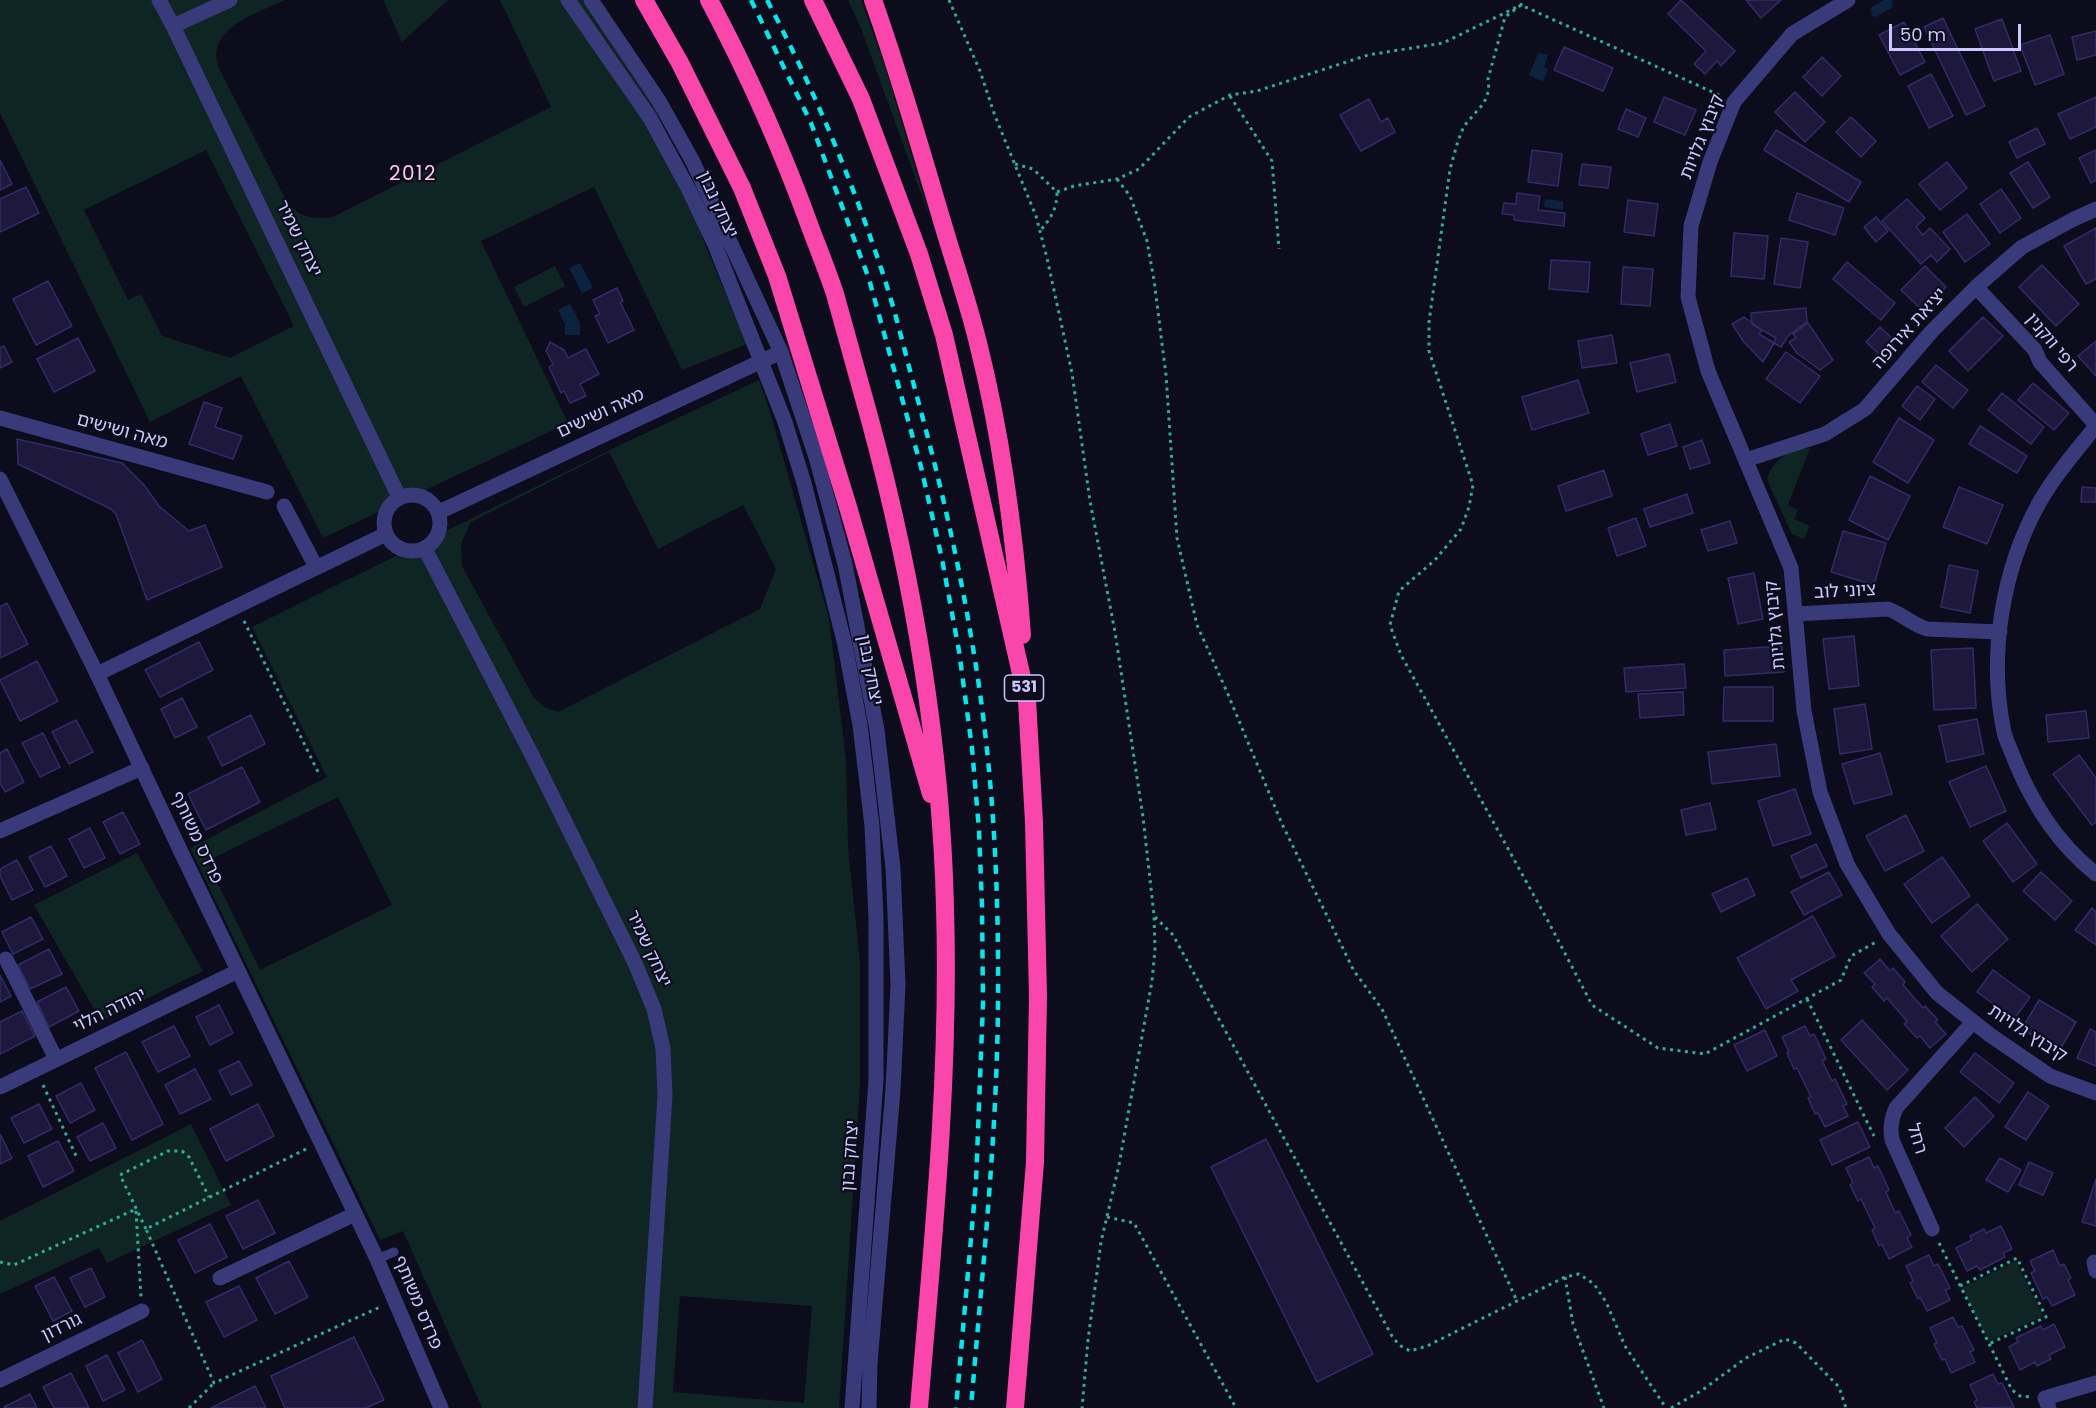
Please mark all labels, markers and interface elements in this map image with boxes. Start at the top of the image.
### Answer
scale bar [1892,12,2024,50]
text: 50 m [1900,22,1946,47]
street label: קיבוץ גלויות [1676,91,1730,183]
district label: 2012 [389,163,437,187]
street label: יצחק נבון [692,168,742,242]
street label: יצחק שמיר [270,197,326,281]
street label: יציאת אירופה [1868,284,1952,374]
street label: רפי ווקנין [2020,309,2082,377]
street label: מאה ושישים [554,384,648,444]
street label: מאה ושישים [74,409,170,455]
street label: קיבוץ גלויות [1761,579,1791,671]
street label: ציוני לוב [1813,580,1877,604]
street label: יצחק נבון [852,633,886,707]
road number: 531 [1004,675,1044,701]
street label: פרדס משותף [165,788,227,888]
street label: יצחק שמיר [621,907,675,991]
street label: יהודה הלוי [70,984,150,1038]
street label: קיבוץ גלויות [1983,1000,2071,1068]
street label: יצחק נבון [838,1119,864,1193]
street label: רחל [1901,1121,1931,1157]
street label: פרדס משותף [388,1253,446,1353]
street label: גורדון [38,1309,86,1347]

